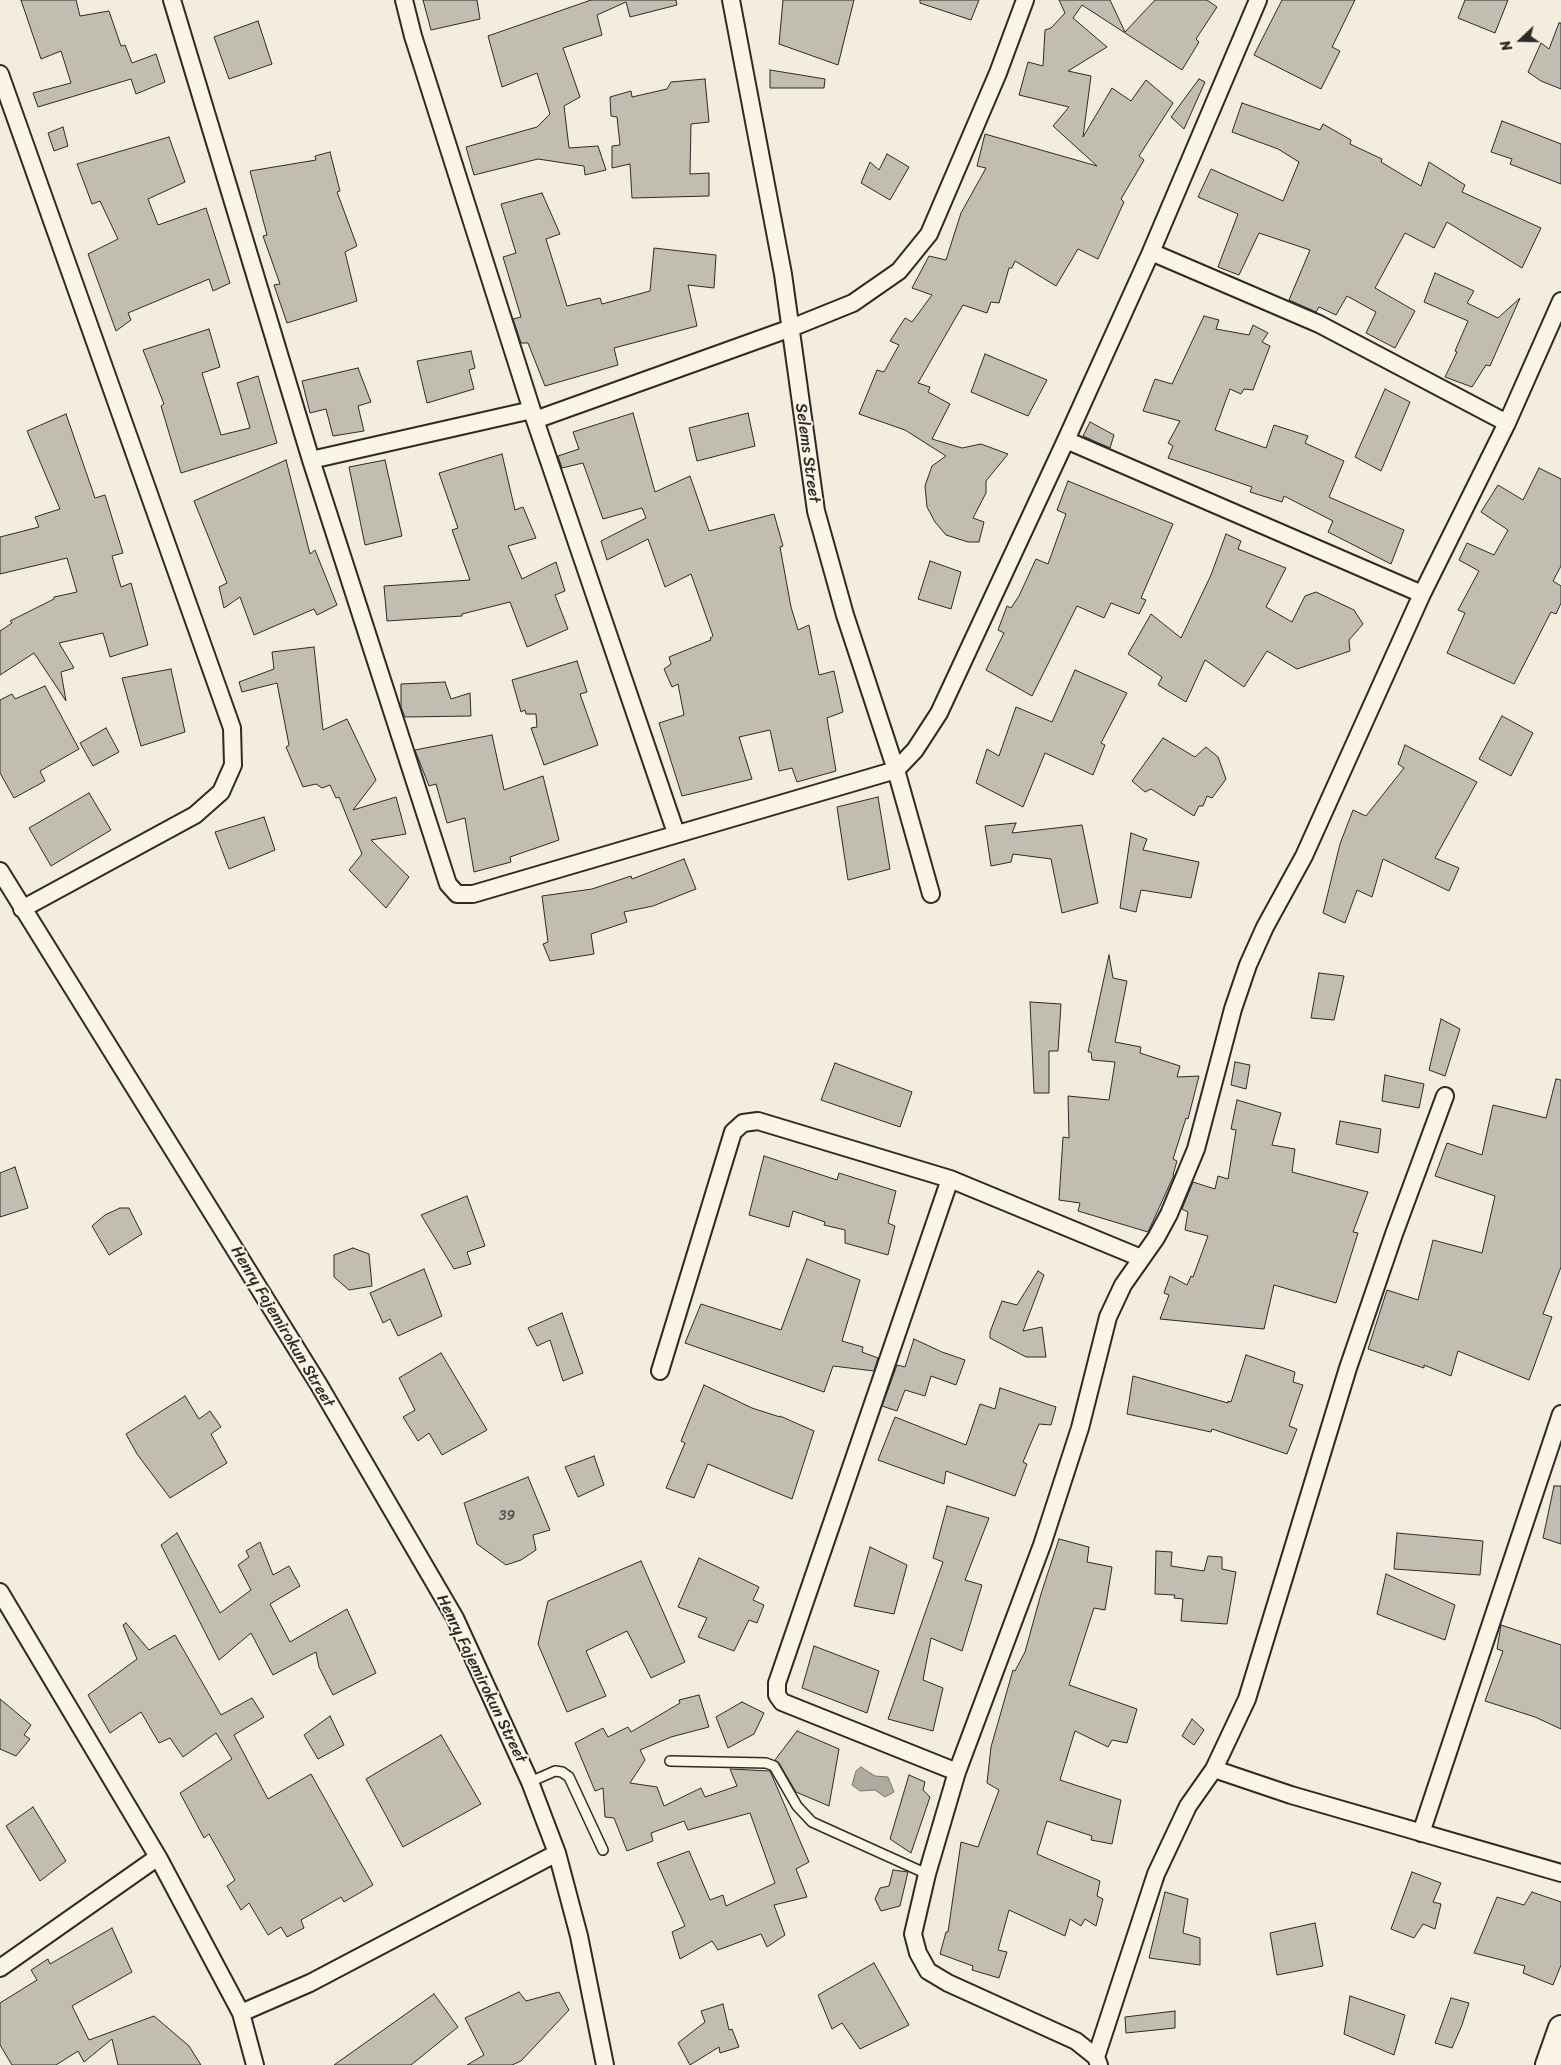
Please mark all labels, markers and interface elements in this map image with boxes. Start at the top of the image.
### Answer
north arrow [1496,15,1546,65]
text: N [1493,37,1520,55]
street label: Selems Street [790,402,824,504]
street label: Henry Fajemirokun Street [226,1243,338,1411]
house number: 39 [499,1508,515,1524]
street label: Henry Fajemirokun Street [432,1592,530,1766]

